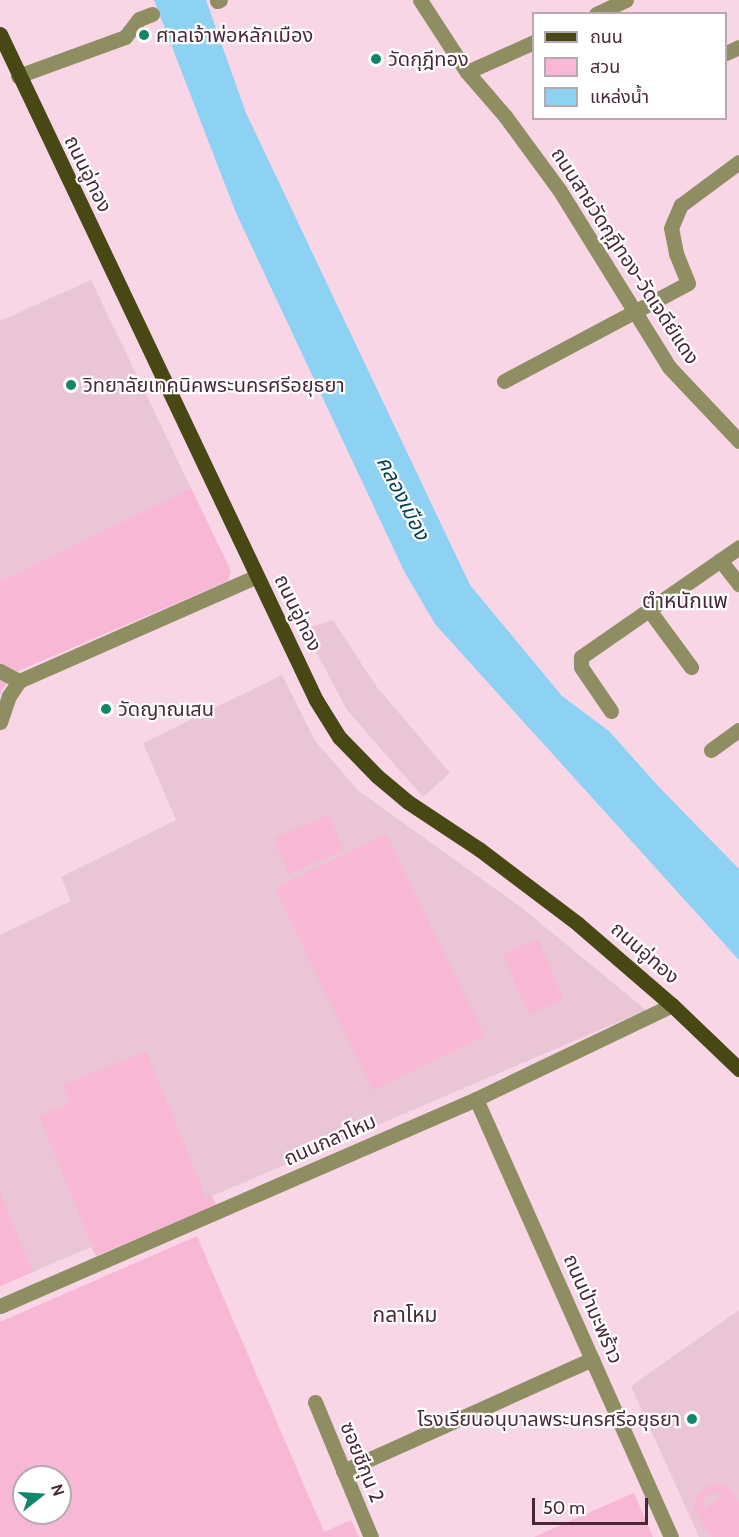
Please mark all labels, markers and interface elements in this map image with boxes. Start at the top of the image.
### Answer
legend [532,12,727,120]
place label: ศาลเจ้าพ่อหลักเมือง [156,23,313,47]
text: ถนน [590,26,623,48]
marker: ศาลเจ้าพ่อหลักเมือง [137,28,151,42]
place label: วัดกุฎีทอง [388,47,469,71]
marker: วัดกุฎีทอง [369,52,383,66]
text: สวน [590,56,620,78]
text: แหล่งน้ำ [590,86,649,108]
street label: ถนนอู่ทอง [59,132,117,216]
street label: ถนนสายวัดกุฎีทอง-วัดเจดีย์แดง [546,143,704,369]
place label: วิทยาลัยเทคนิคพระนครศรีอยุธยา [83,373,344,397]
marker: วิทยาลัยเทคนิคพระนครศรีอยุธยา [64,378,78,392]
water label: คลองเมือง [371,452,435,544]
street label: ถนนอู่ทอง [269,571,327,655]
district label: ตำหนักแพ [642,588,728,614]
place label: วัดญาณเสน [118,697,214,721]
marker: วัดญาณเสน [99,702,113,716]
street label: ถนนอู่ทอง [606,917,684,989]
street label: ถนนกลาโหม [280,1109,380,1171]
street label: ถนนป่ามะพร้าว [558,1250,628,1368]
district label: กลาโหม [373,1302,437,1328]
place label: โรงเรียนอนุบาลพระนครศรีอยุธยา [417,1407,680,1431]
marker: โรงเรียนอนุบาลพระนครศรีอยุธยา [685,1412,699,1426]
street label: ซอยชีกุน 2 [335,1418,389,1506]
north arrow [12,1465,72,1525]
text: N [47,1482,69,1498]
scale bar [535,1486,650,1524]
text: 50 m [543,1497,585,1519]

